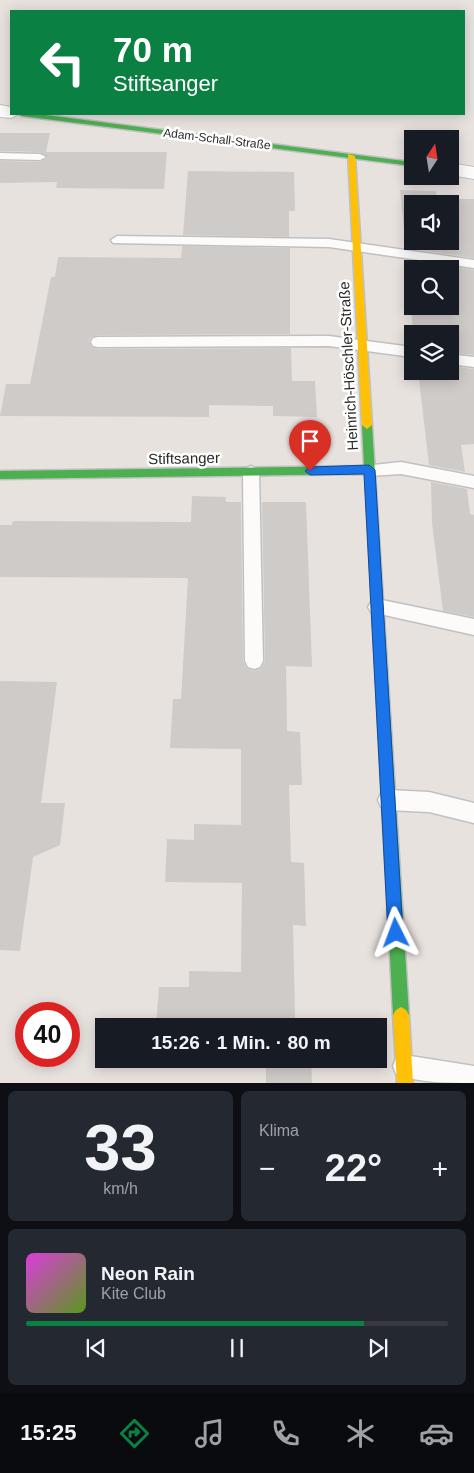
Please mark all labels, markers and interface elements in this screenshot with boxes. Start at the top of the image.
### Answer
icon: left [30,30,95,95]
text: 70 m [113,30,193,69]
text: Stiftsanger [113,71,218,96]
street label: Adam-Schall-Straße [163,125,272,153]
north arrow [404,130,459,185]
map controls [404,130,459,380]
button: sound [404,195,459,250]
button: search [404,260,459,315]
street label: Heinrich-Höschler-Straße [335,281,361,451]
button: layers [404,325,459,380]
pin [289,420,331,471]
icon: arrive [296,427,324,455]
street label: Stiftsanger [148,449,220,467]
position arrow [369,906,421,958]
speed limit sign: 40 [15,1002,80,1067]
text: 15:26 · 1 Min. · 80 m [151,1032,331,1053]
text: 33 [84,1111,157,1184]
text: Klima [259,1122,299,1139]
text: 22° [325,1147,382,1189]
text: − [259,1153,275,1184]
text: + [432,1153,448,1184]
text: km/h [103,1180,138,1197]
text: Neon Rain [101,1263,195,1284]
text: Kite Club [101,1285,166,1302]
icon: previous [82,1334,110,1362]
icon: pause [223,1334,251,1362]
icon: next [364,1334,392,1362]
icon: directions [117,1416,152,1451]
icon: music [192,1416,227,1451]
icon: phone [268,1416,303,1451]
icon: climate [343,1416,378,1451]
icon: car [419,1416,454,1451]
text: 15:25 [20,1420,77,1445]

